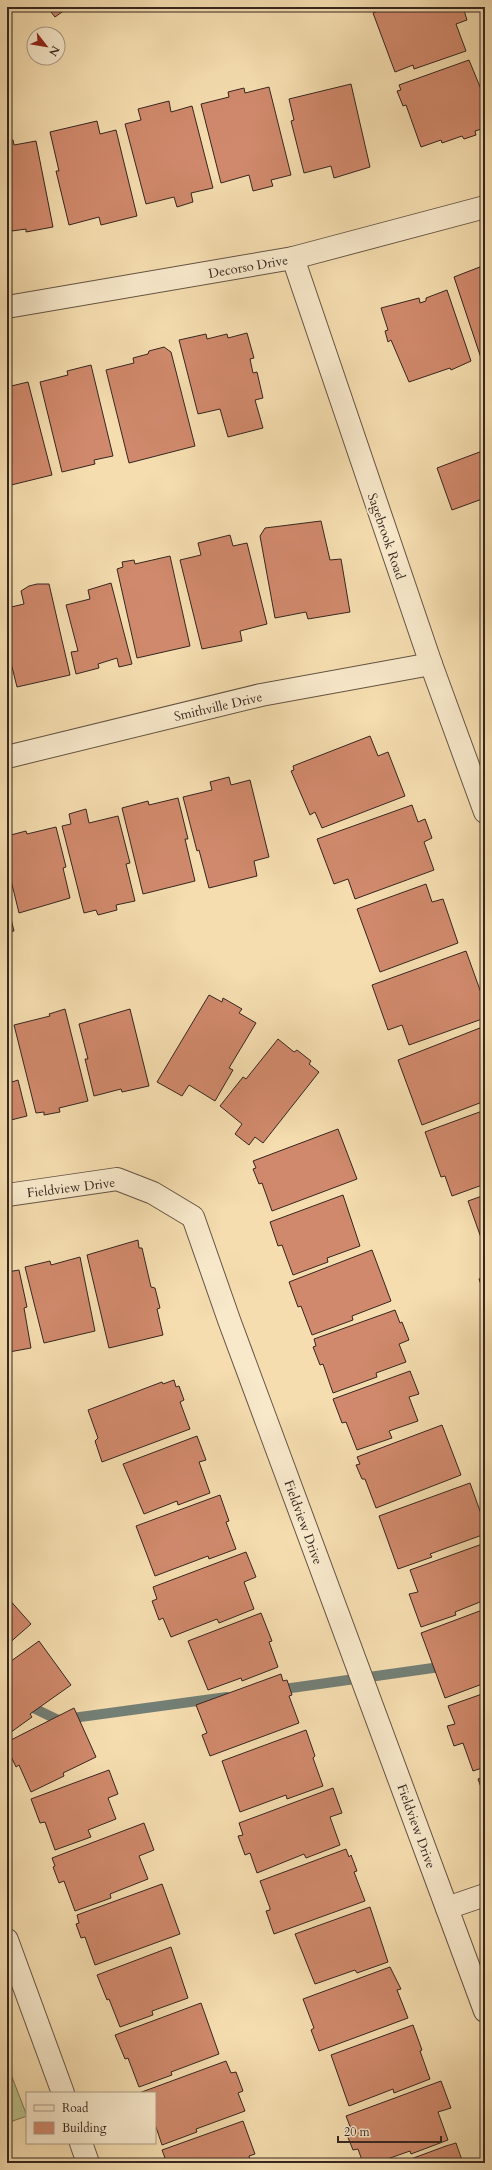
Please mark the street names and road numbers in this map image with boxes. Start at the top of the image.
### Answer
street label: Decorso Drive [207,251,289,283]
street label: Sagebrook Road [363,491,409,582]
street label: Smithville Drive [172,688,264,726]
street label: Fieldview Drive [26,1174,116,1202]
street label: Fieldview Drive [279,1478,327,1567]
street label: Fieldview Drive [392,1782,440,1871]

